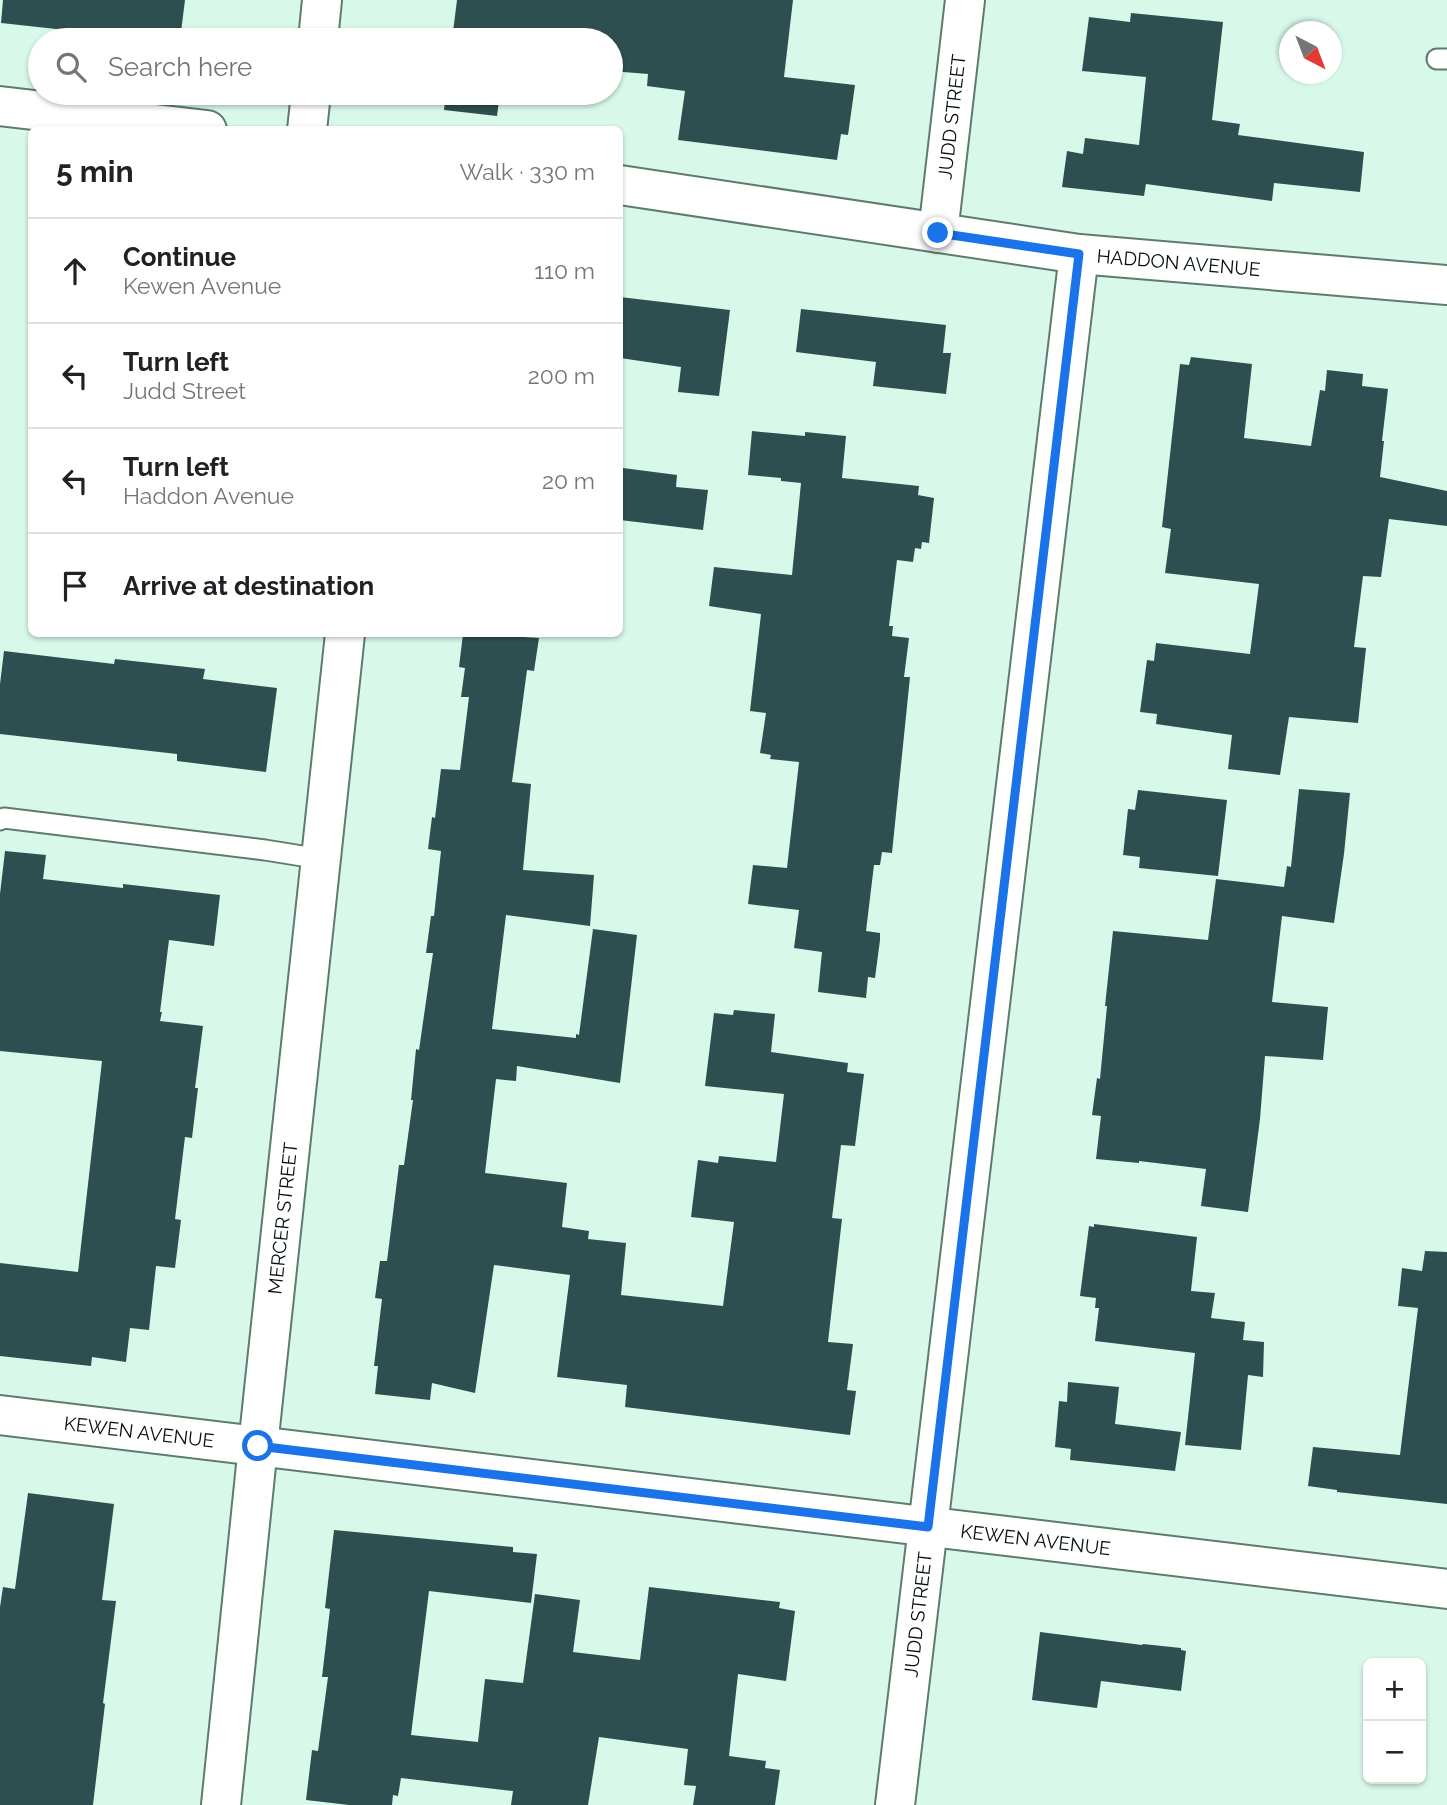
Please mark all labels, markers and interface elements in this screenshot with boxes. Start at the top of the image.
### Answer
north arrow [1279,21,1342,84]
search box [28,28,623,105]
icon: search [52,48,90,86]
text: Search here [108,52,252,82]
street label: JUDD STREET [933,53,970,181]
text: 5 min [56,154,134,189]
text: Walk · 330 m [459,158,595,185]
route end [922,217,953,248]
text: Continue [123,242,236,272]
street label: HADDON AVENUE [1096,245,1261,280]
icon: ahead [56,252,94,290]
text: 110 m [534,257,595,284]
text: Kewen Avenue [123,272,281,299]
text: Turn left [123,347,229,377]
icon: left [56,357,94,395]
text: 200 m [528,362,595,389]
text: Judd Street [123,377,246,404]
text: Turn left [123,452,229,482]
icon: left [56,462,94,500]
text: 20 m [542,467,595,494]
text: Haddon Avenue [123,482,294,509]
icon: arrive [56,567,94,605]
text: Arrive at destination [123,571,374,601]
street label: MERCER STREET [263,1141,302,1295]
street label: KEWEN AVENUE [63,1412,215,1452]
route start [242,1430,273,1461]
street label: KEWEN AVENUE [959,1520,1112,1559]
street label: JUDD STREET [899,1550,936,1678]
map controls [1363,1658,1426,1784]
button: + [1363,1658,1426,1721]
button: − [1363,1721,1426,1784]

